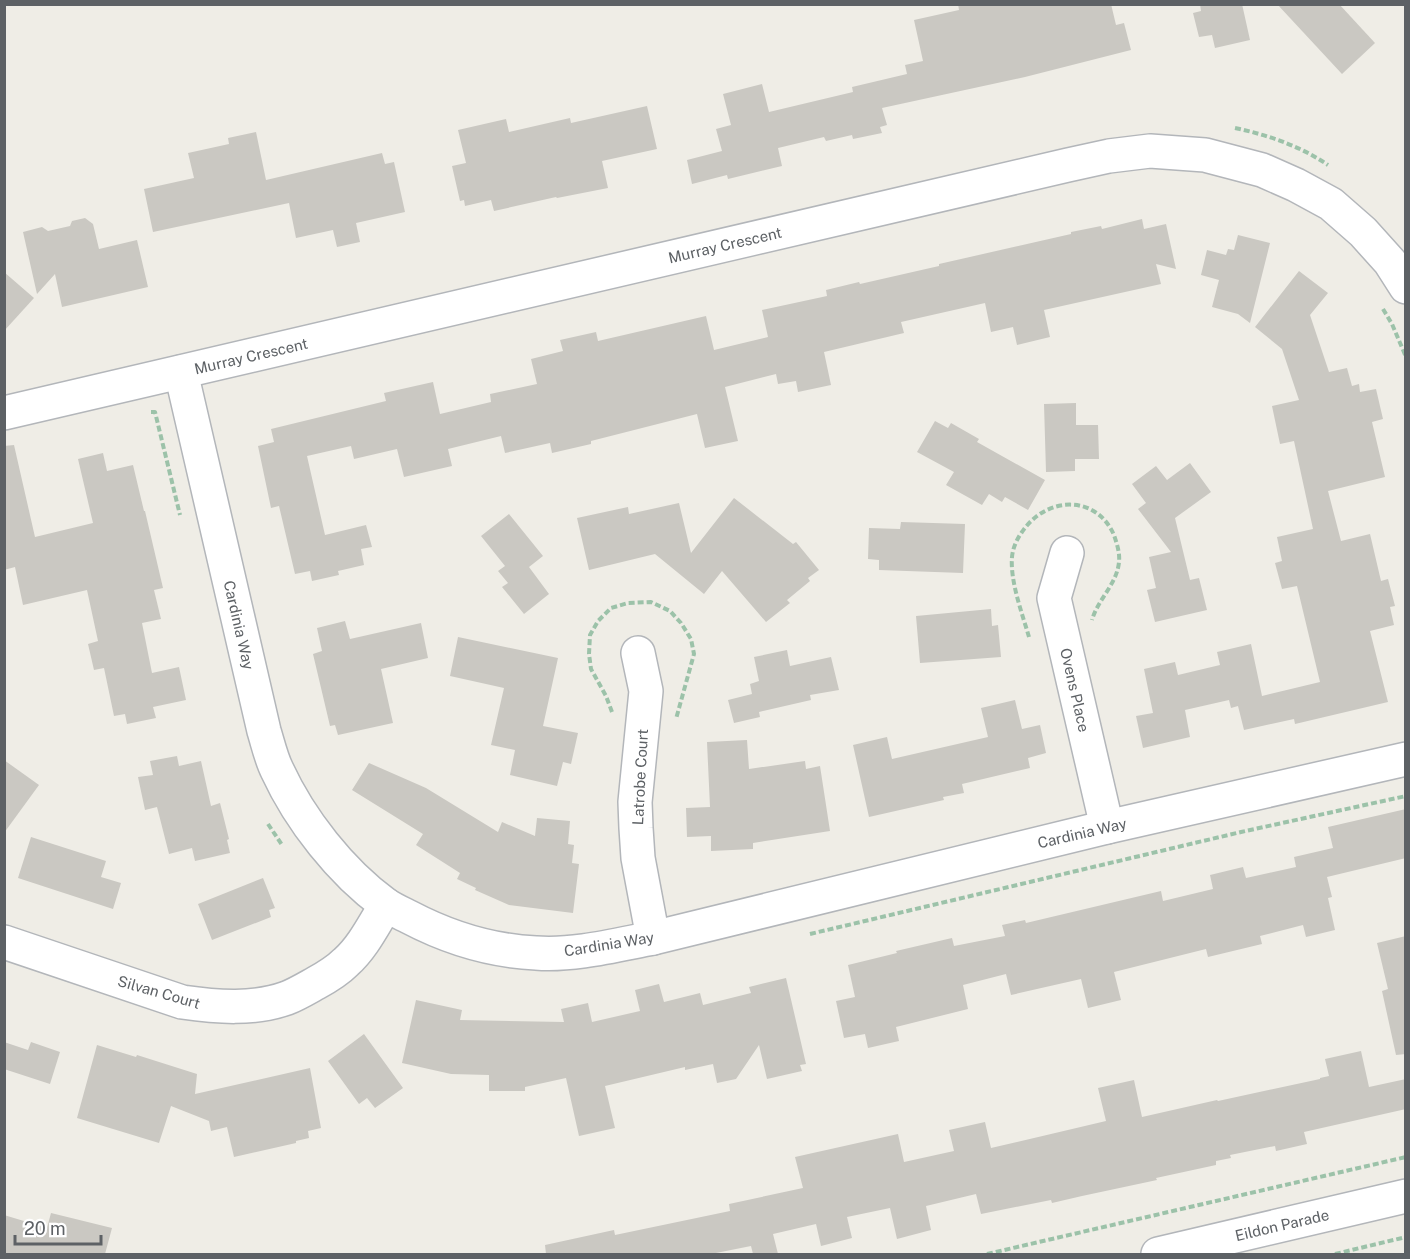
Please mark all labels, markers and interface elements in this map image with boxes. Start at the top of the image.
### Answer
street label: Murray Crescent [667,224,784,266]
street label: Murray Crescent [193,335,310,377]
street label: Cardinia Way [221,579,257,671]
street label: Ovens Place [1057,646,1093,734]
street label: Latrobe Court [629,728,651,826]
street label: Cardinia Way [1036,815,1128,851]
street label: Cardinia Way [563,929,655,959]
street label: Silvan Court [116,972,202,1012]
street label: Eildon Parade [1233,1206,1331,1244]
scale bar [15,1208,100,1246]
text: 20 m [24,1218,66,1239]

